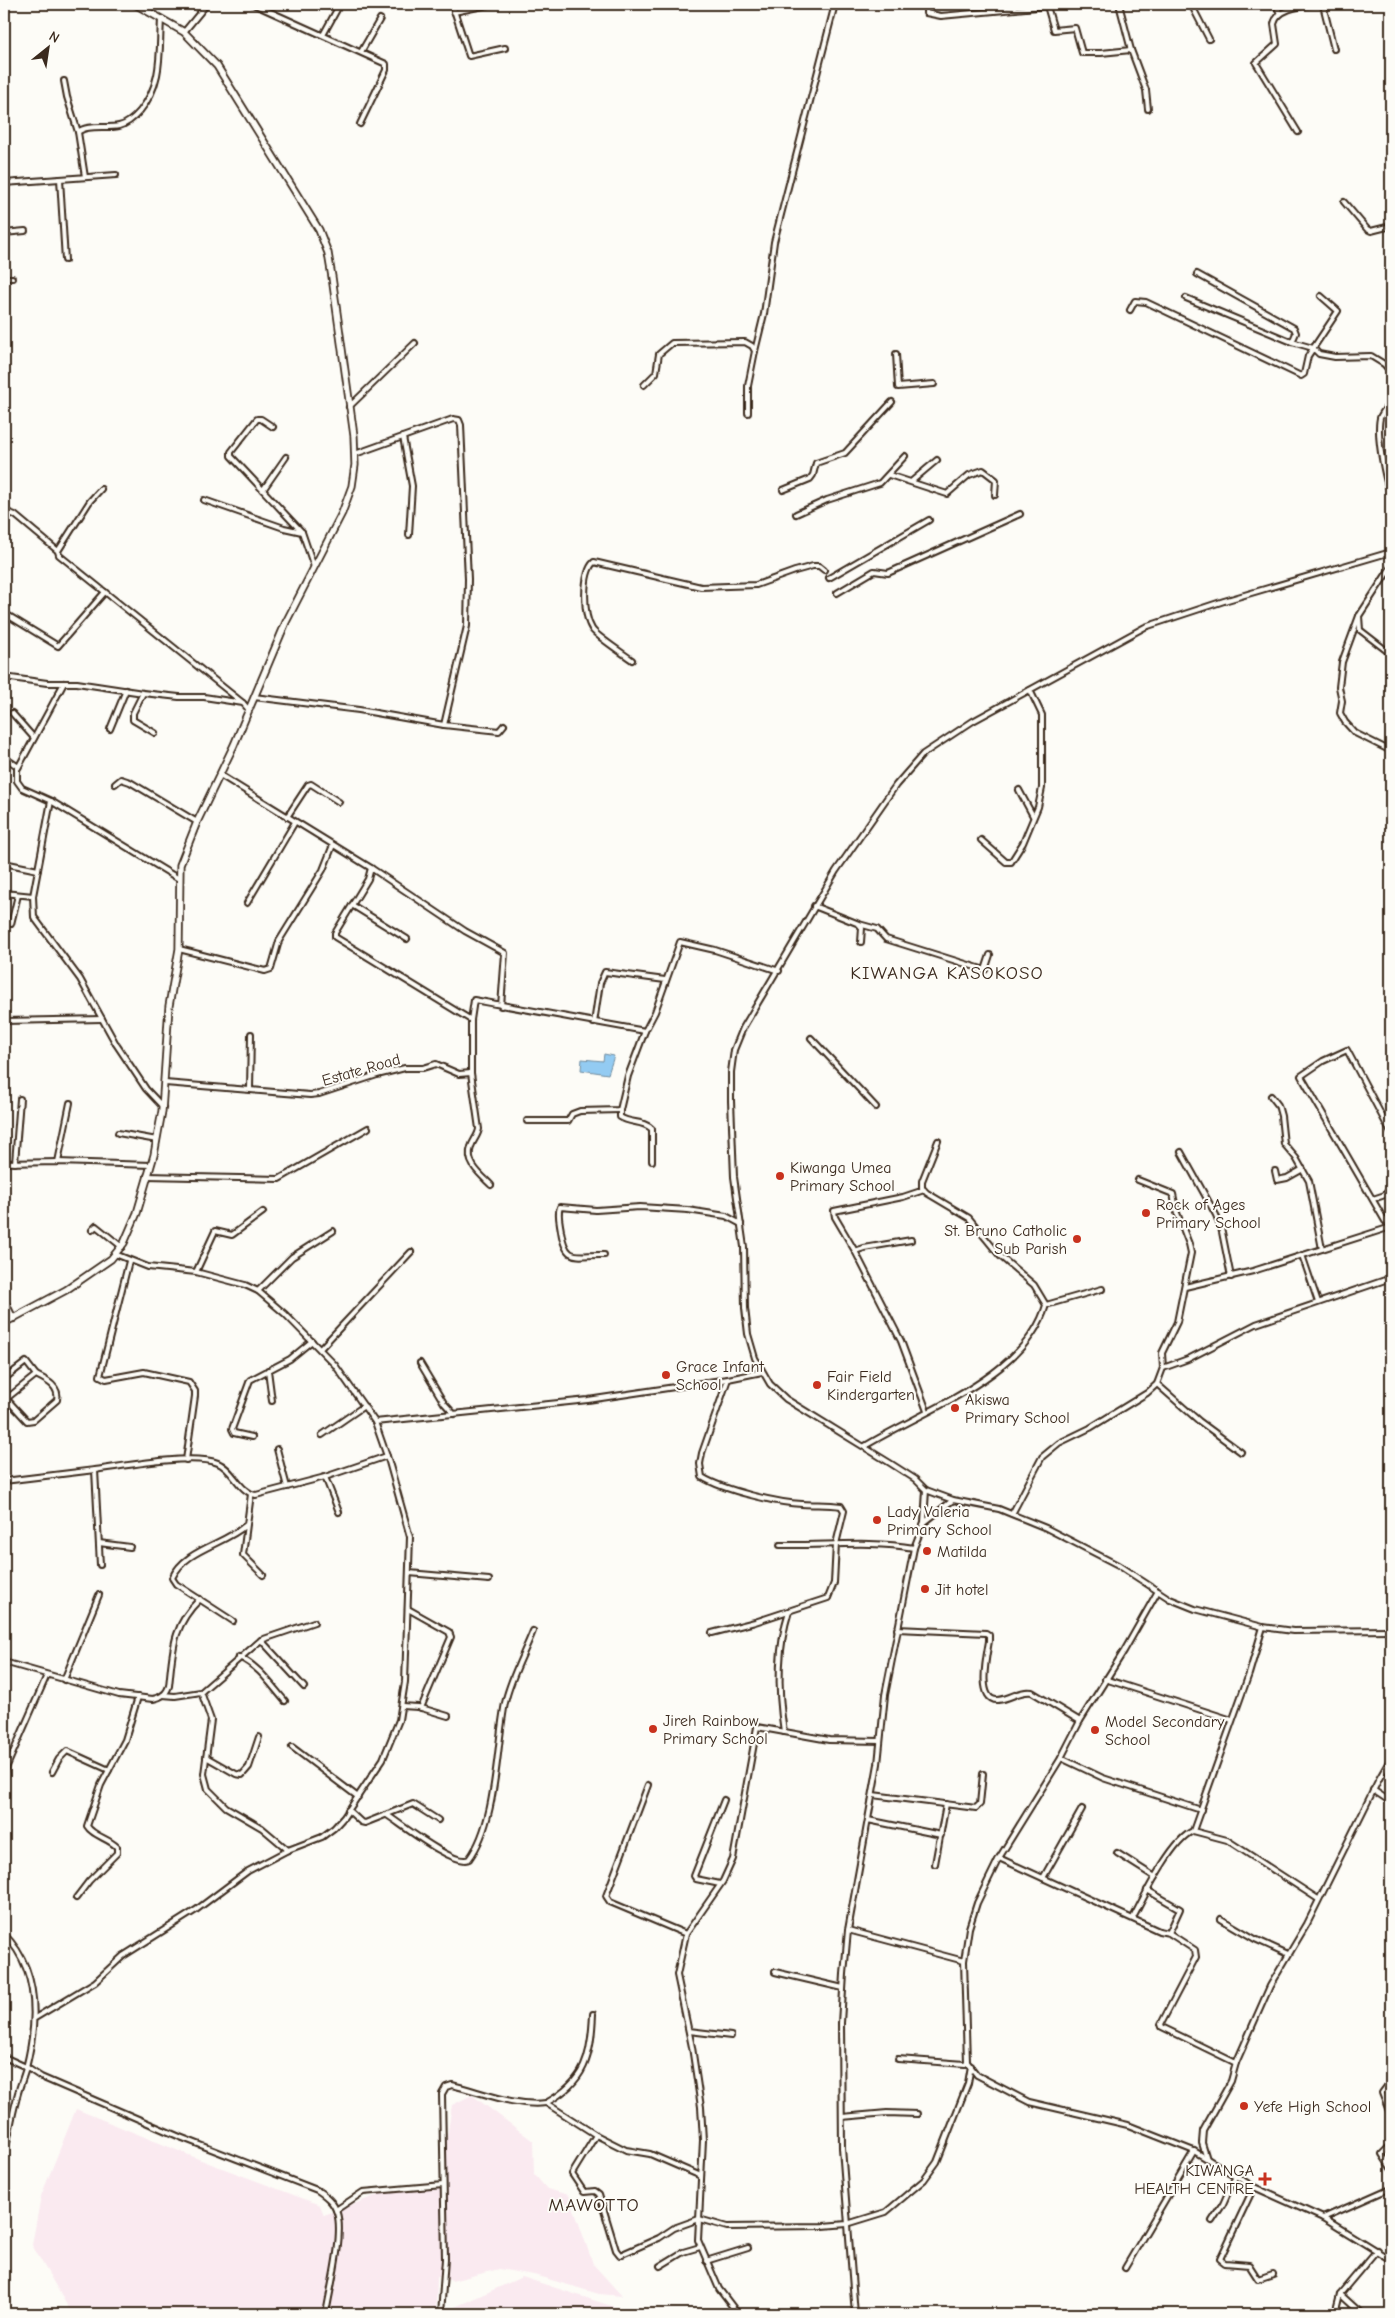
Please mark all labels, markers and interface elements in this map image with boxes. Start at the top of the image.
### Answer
north arrow [22,22,72,72]
text: N [46,28,62,47]
district label: KIWANGA KASOKOSO [850,962,1044,984]
street label: Estate Road [320,1050,403,1090]
place label: Kiwanga Umea Primary School [790,1159,895,1195]
marker: Kiwanga Umea Primary School [774,1170,786,1182]
place label: Rock of Ages Primary School [1156,1196,1261,1232]
marker: Rock of Ages Primary School [1140,1207,1152,1219]
place label: St. Bruno Catholic Sub Parish [944,1222,1067,1258]
marker: St. Bruno Catholic Sub Parish [1071,1233,1083,1245]
place label: Grace Infant School [676,1358,764,1394]
place label: Fair Field Kindergarten [827,1368,915,1404]
marker: Grace Infant School [660,1369,672,1381]
marker: Fair Field Kindergarten [811,1379,823,1391]
place label: Akiswa Primary School [965,1391,1070,1427]
marker: Akiswa Primary School [949,1402,961,1414]
place label: Lady Valeria Primary School [887,1503,992,1539]
marker: Lady Valeria Primary School [871,1514,883,1526]
place label: Matilda [937,1543,987,1561]
marker: Matilda [921,1545,933,1557]
place label: Jit hotel [935,1581,988,1599]
marker: Jit hotel [919,1583,931,1595]
place label: Jireh Rainbow Primary School [663,1712,768,1748]
place label: Model Secondary School [1105,1713,1225,1749]
marker: Jireh Rainbow Primary School [647,1723,659,1735]
marker: Model Secondary School [1089,1724,1101,1736]
place label: Yefe High School [1254,2098,1371,2116]
marker: Yefe High School [1238,2100,1250,2112]
place label: KIWANGA HEALTH CENTRE [1134,2162,1254,2198]
marker: KIWANGA HEALTH CENTRE [1258,2172,1272,2186]
district label: MAWOTTO [548,2194,640,2216]

